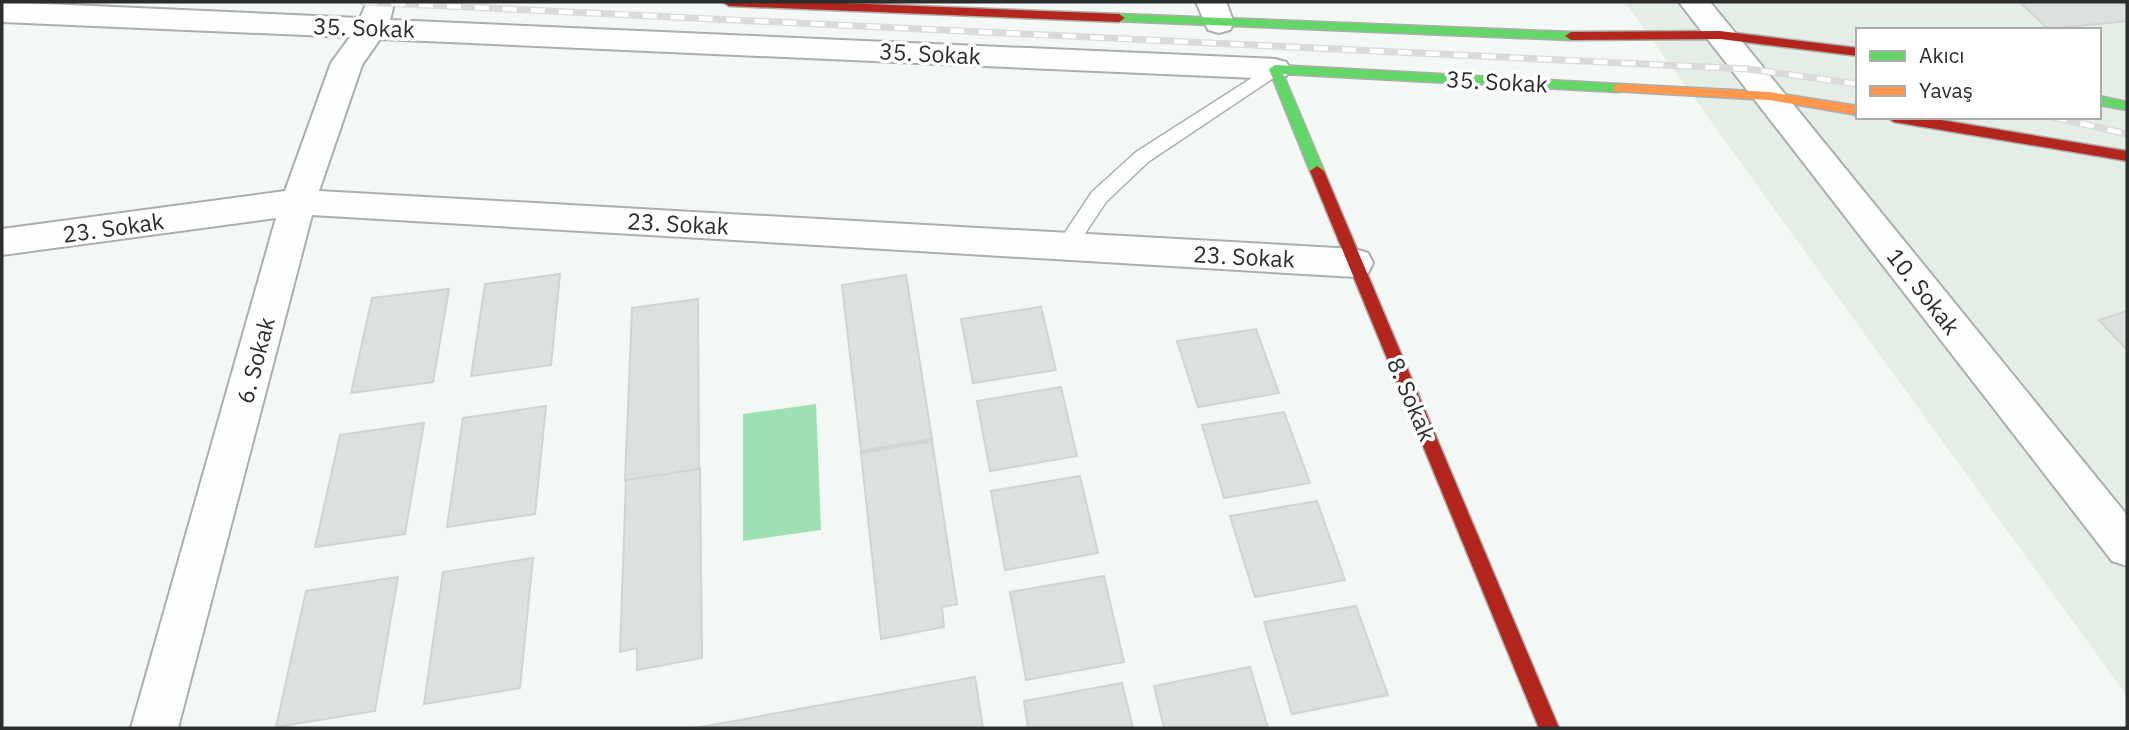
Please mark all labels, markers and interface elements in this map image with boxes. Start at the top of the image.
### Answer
street label: 35. Sokak [313,10,415,44]
legend [1856,28,2101,119]
street label: 35. Sokak [878,35,982,71]
text: Akıcı [1919,41,1965,69]
street label: 35. Sokak [1445,63,1549,99]
text: Yavaş [1919,76,1973,104]
street label: 23. Sokak [60,205,166,249]
street label: 23. Sokak [626,205,730,241]
street label: 23. Sokak [1192,238,1296,274]
street label: 10. Sokak [1881,242,1967,340]
street label: 6. Sokak [229,314,281,406]
street label: 8. Sokak [1381,353,1443,445]

